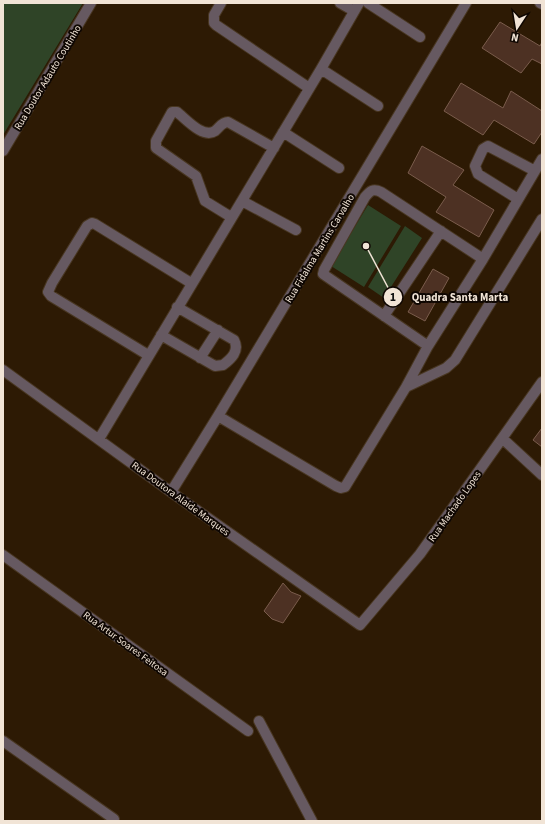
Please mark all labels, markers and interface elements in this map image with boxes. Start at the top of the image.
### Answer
north arrow [497,8,537,48]
street label: Rua Doutor Adauto Coutinho [11,22,85,133]
text: N [510,29,520,45]
street label: Rua Fidalma Martins Carvalho [282,191,358,306]
callout: Quadra Santa Marta [383,286,516,309]
text: 1 [390,289,396,306]
text: Quadra Santa Marta [412,290,508,305]
street label: Rua Doutora Alaide Marques [129,458,232,539]
street label: Rua Machado Lopes [425,468,484,545]
street label: Rua Artur Soares Feitosa [80,608,171,679]

